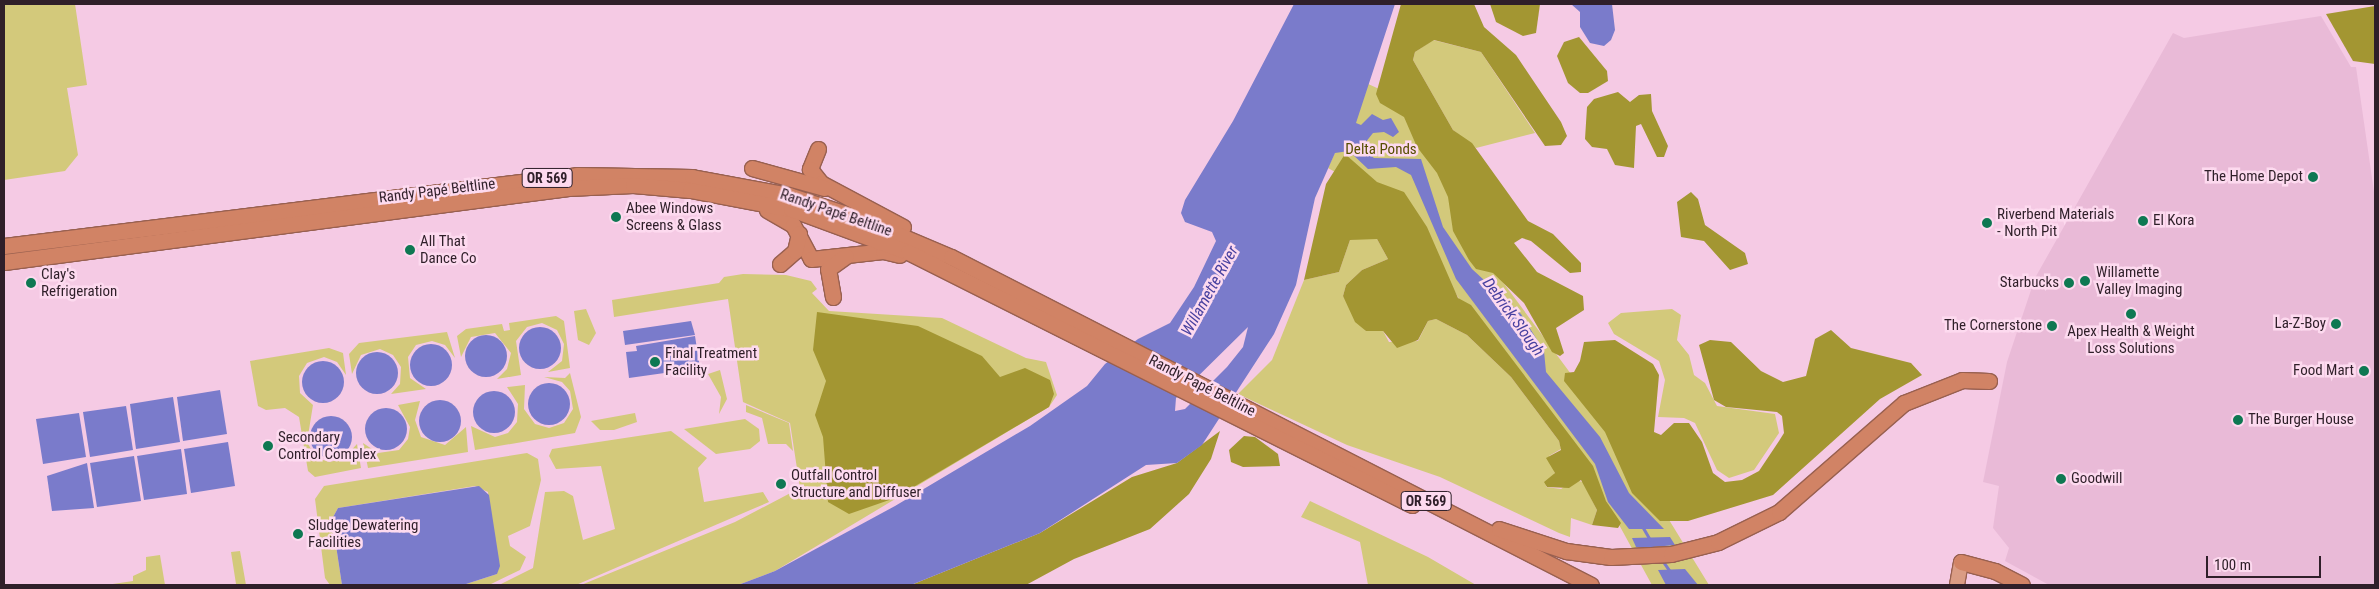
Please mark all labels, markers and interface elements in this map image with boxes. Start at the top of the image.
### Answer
park label: Delta Ponds [1345,141,1417,159]
road number: OR 569 [521,167,573,190]
place label: The Home Depot [2204,168,2303,186]
marker: The Home Depot [2307,171,2319,183]
street label: Randy Papé Beltline [378,175,496,207]
street label: Randy Papé Beltline [778,185,894,241]
place label: Abee Windows Screens & Glass [626,199,722,234]
place label: Riverbend Materials - North Pit [1997,205,2114,240]
marker: Abee Windows Screens & Glass [610,211,622,223]
place label: El Kora [2153,212,2194,230]
marker: El Kora [2137,215,2149,227]
marker: Riverbend Materials - North Pit [1981,217,1993,229]
place label: All That Dance Co [420,232,476,267]
water label: Willamette River [1178,243,1242,339]
marker: All That Dance Co [404,244,416,256]
place label: Willamette Valley Imaging [2096,263,2182,298]
place label: Clay's Refrigeration [41,265,117,300]
water label: Debrick Slough [1478,274,1548,360]
place label: Starbucks [2000,274,2059,292]
marker: Willamette Valley Imaging [2078,274,2092,288]
marker: Clay's Refrigeration [25,277,37,289]
marker: Starbucks [2063,277,2075,289]
marker: Apex Health & Weight Loss Solutions [2125,308,2137,320]
place label: La-Z-Boy [2275,315,2326,333]
place label: The Cornerstone [1944,317,2042,335]
marker: La-Z-Boy [2330,318,2342,330]
marker: The Cornerstone [2046,320,2058,332]
place label: Apex Health & Weight Loss Solutions [2067,322,2195,357]
place label: Final Treatment Facility [665,344,757,379]
street label: Randy Papé Beltline [1146,351,1258,421]
marker: Final Treatment Facility [649,356,661,368]
place label: Food Mart [2293,362,2354,380]
marker: Food Mart [2358,365,2370,377]
place label: The Burger House [2248,411,2354,429]
marker: The Burger House [2232,414,2244,426]
place label: Secondary Control Complex [278,428,376,463]
marker: Secondary Control Complex [262,440,274,452]
place label: Outfall Control Structure and Diffuser [791,466,921,501]
place label: Goodwill [2071,470,2122,488]
marker: Goodwill [2055,473,2067,485]
marker: Outfall Control Structure and Diffuser [775,478,787,490]
road number: OR 569 [1400,490,1452,512]
place label: Sludge Dewatering Facilities [308,516,418,551]
marker: Sludge Dewatering Facilities [292,528,304,540]
scale bar [2209,546,2324,578]
text: 100 m [2214,556,2251,574]

